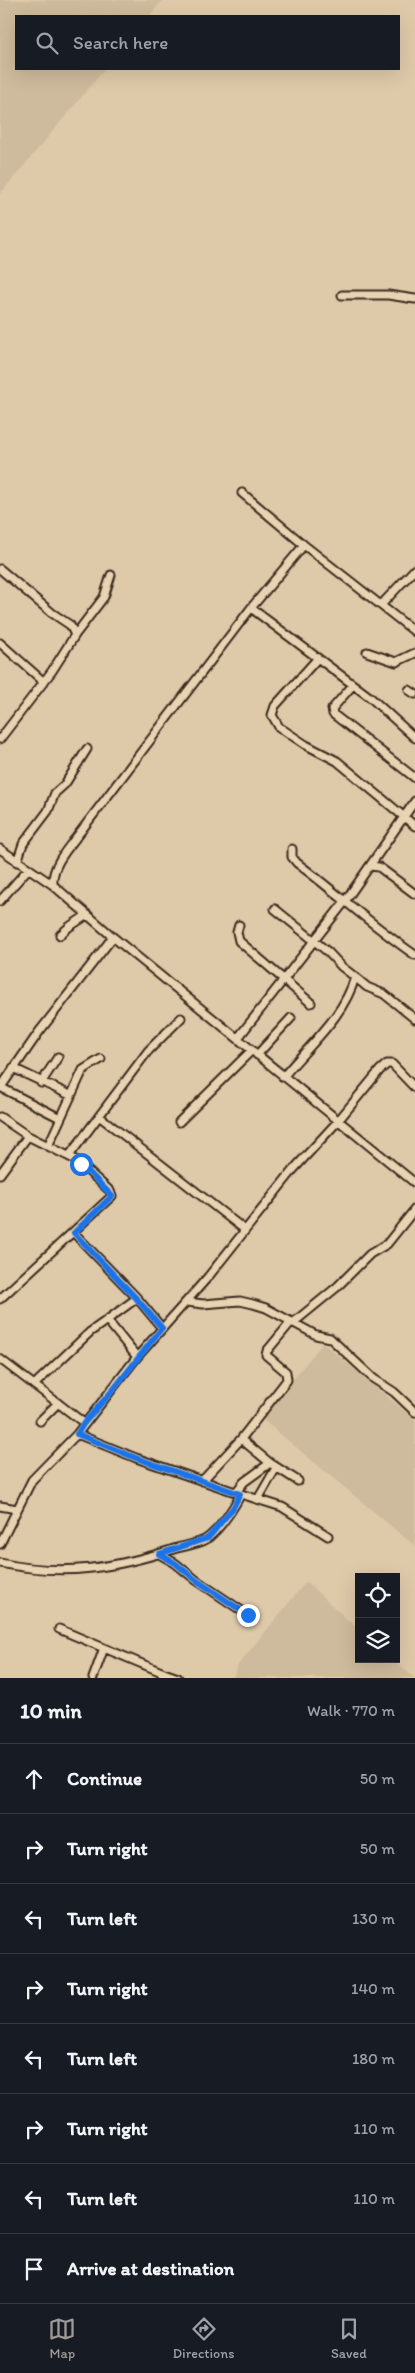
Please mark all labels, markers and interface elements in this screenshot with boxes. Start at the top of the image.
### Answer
search box [15,15,400,70]
icon: search [33,29,61,57]
text: Search here [73,31,168,54]
route start [70,1153,93,1176]
map controls [355,1573,400,1663]
button: locate [355,1573,400,1618]
route end [237,1604,260,1627]
button: layers [355,1618,400,1663]
text: 10 min [20,1698,82,1723]
text: Walk · 770 m [307,1701,395,1720]
icon: ahead [20,1765,48,1793]
text: Continue [67,1767,142,1790]
text: 50 m [360,1769,395,1788]
icon: right [20,1835,48,1863]
text: Turn right [67,1837,148,1860]
text: 50 m [360,1839,395,1858]
icon: left [20,1905,48,1933]
text: Turn left [67,1907,137,1930]
text: 130 m [352,1909,395,1928]
icon: right [20,1975,48,2003]
text: Turn right [67,1977,148,2000]
text: 140 m [351,1979,395,1998]
icon: left [20,2045,48,2073]
text: Turn left [67,2047,137,2070]
text: 180 m [352,2049,395,2068]
icon: right [20,2115,48,2143]
text: Turn right [67,2117,148,2140]
text: 110 m [353,2119,395,2138]
icon: left [20,2185,48,2213]
text: Turn left [67,2187,137,2210]
text: 110 m [353,2189,395,2208]
icon: arrive [20,2255,48,2283]
text: Arrive at destination [67,2257,234,2280]
tab: Map [48,2315,76,2362]
tab: Directions [173,2315,234,2362]
tab: Saved [331,2315,367,2362]

